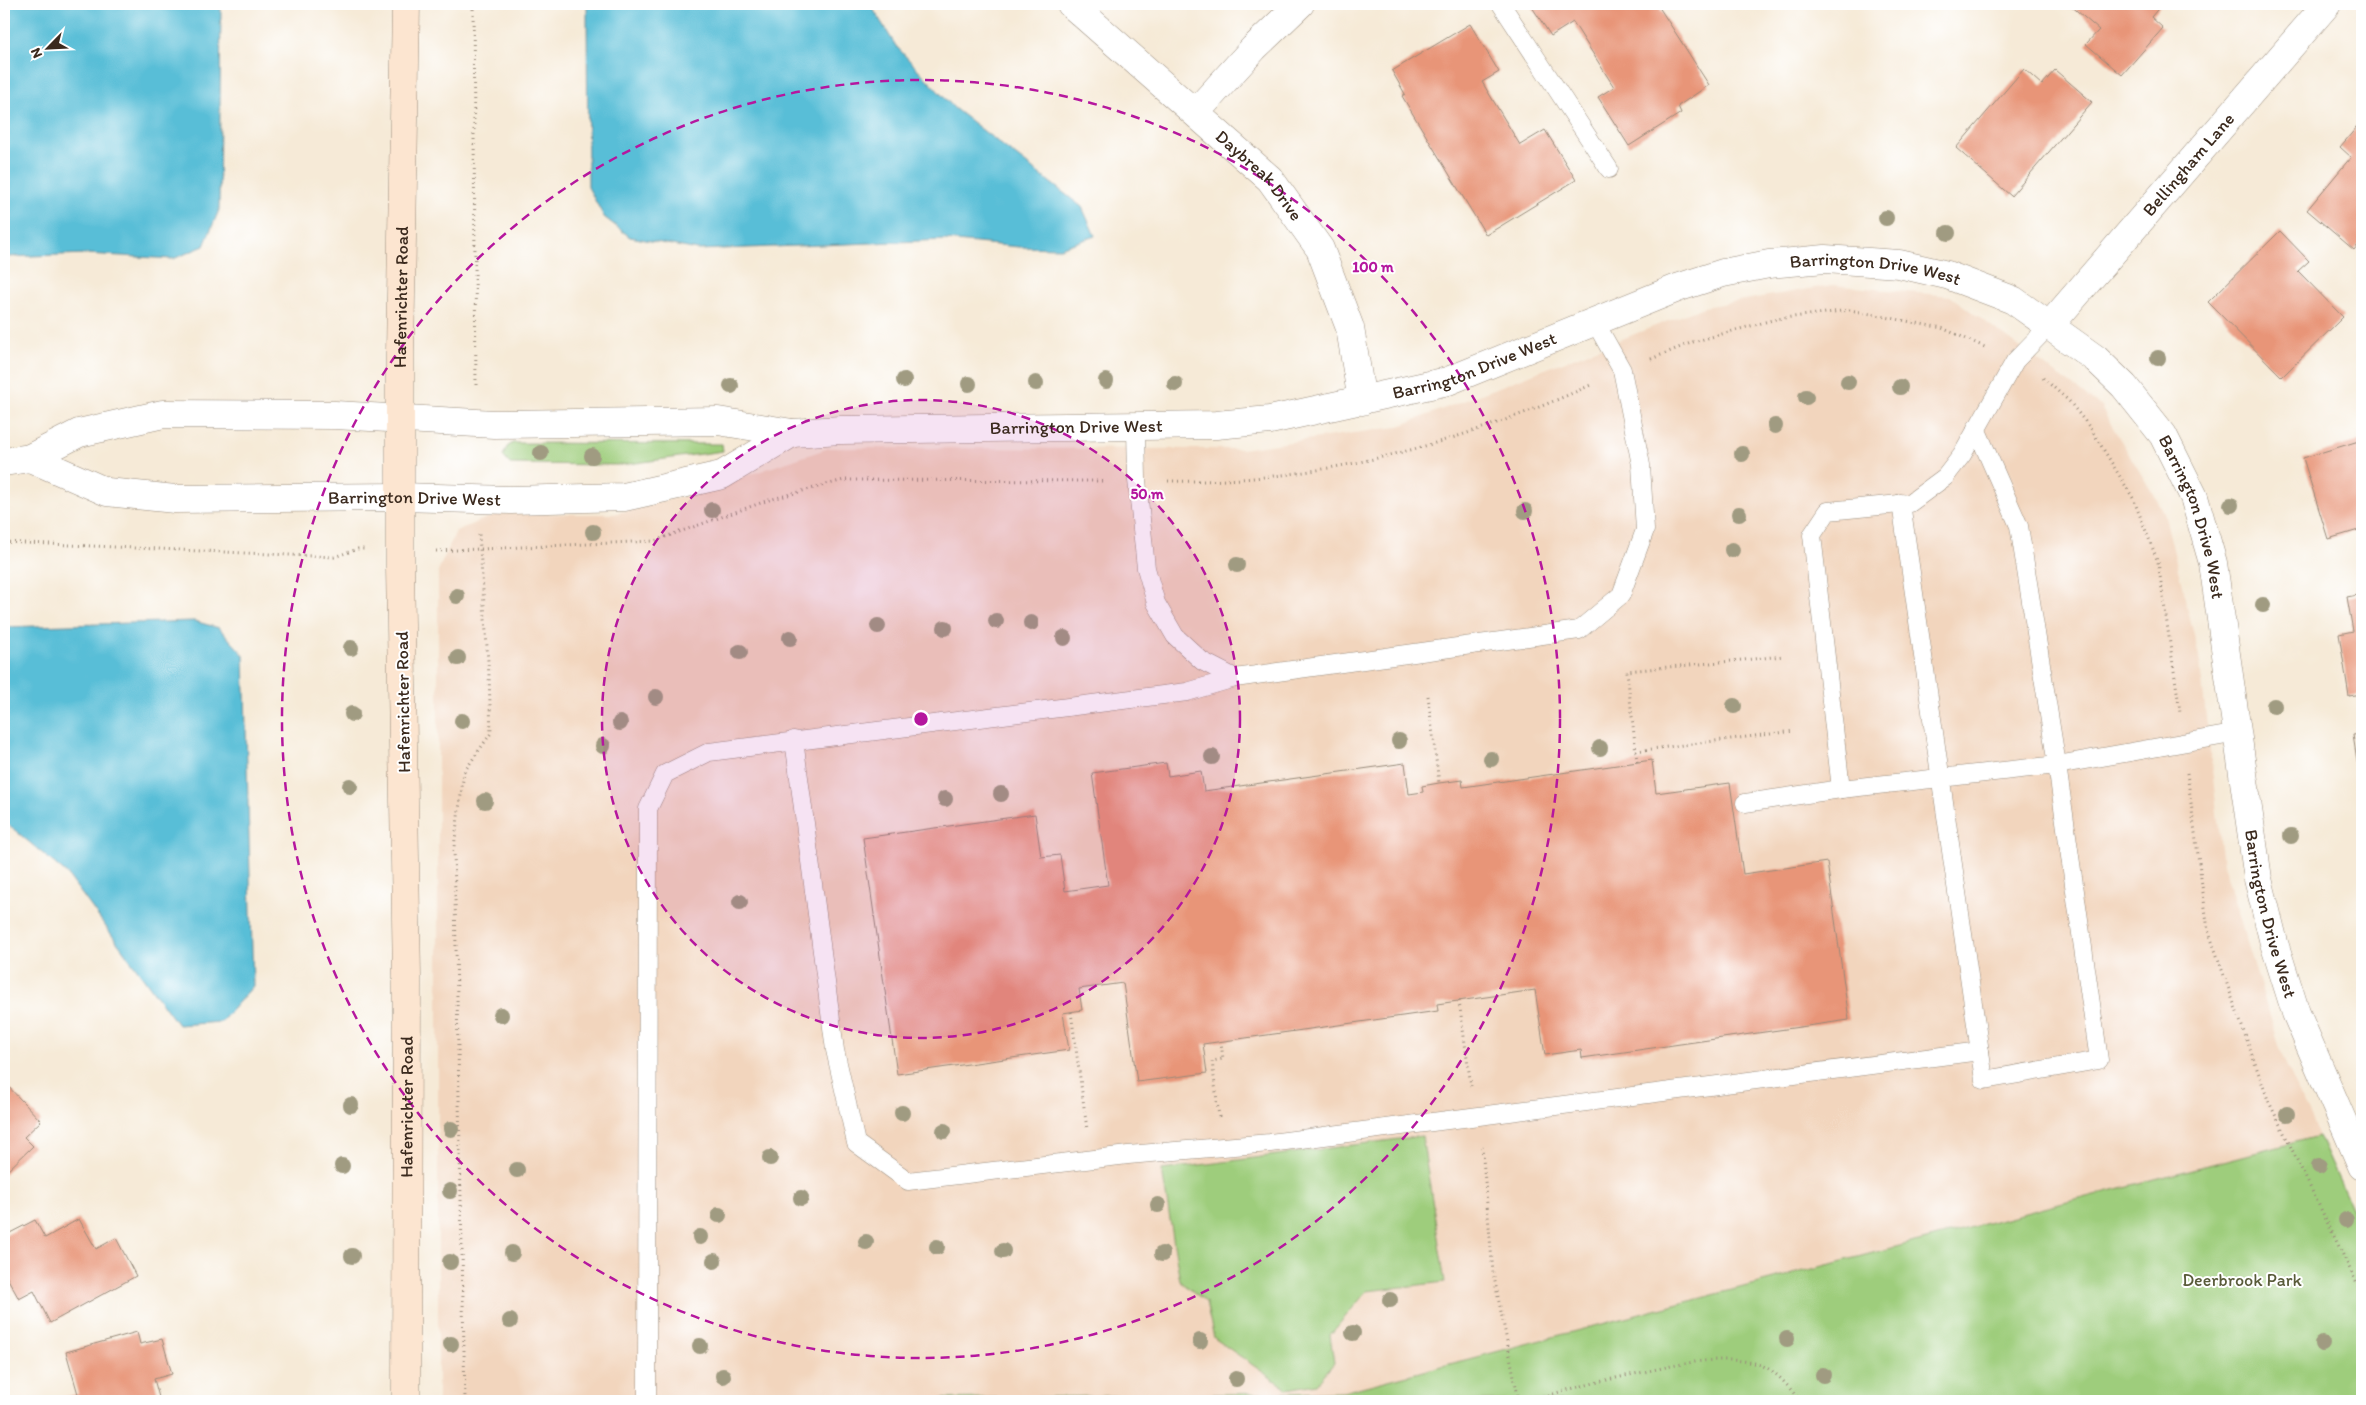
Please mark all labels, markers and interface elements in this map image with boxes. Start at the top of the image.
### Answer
north arrow [22,22,72,72]
text: N [27,45,46,61]
street label: Bellingham Lane [2138,108,2239,221]
street label: Daybreak Drive [1211,125,1307,225]
street label: Hafenrichter Road [389,226,413,368]
street label: Barrington Drive West [1789,248,1964,290]
text: 100 m [1352,258,1394,276]
street label: Barrington Drive West [1390,327,1560,404]
street label: Barrington Drive West [990,415,1163,439]
street label: Barrington Drive West [2154,431,2229,601]
text: 50 m [1130,485,1164,503]
street label: Barrington Drive West [328,486,501,511]
street label: Hafenrichter Road [391,631,415,773]
centre of rings [912,710,930,728]
street label: Barrington Drive West [2240,828,2302,1001]
street label: Hafenrichter Road [396,1036,418,1178]
park label: Deerbrook Park [2182,1269,2303,1291]

